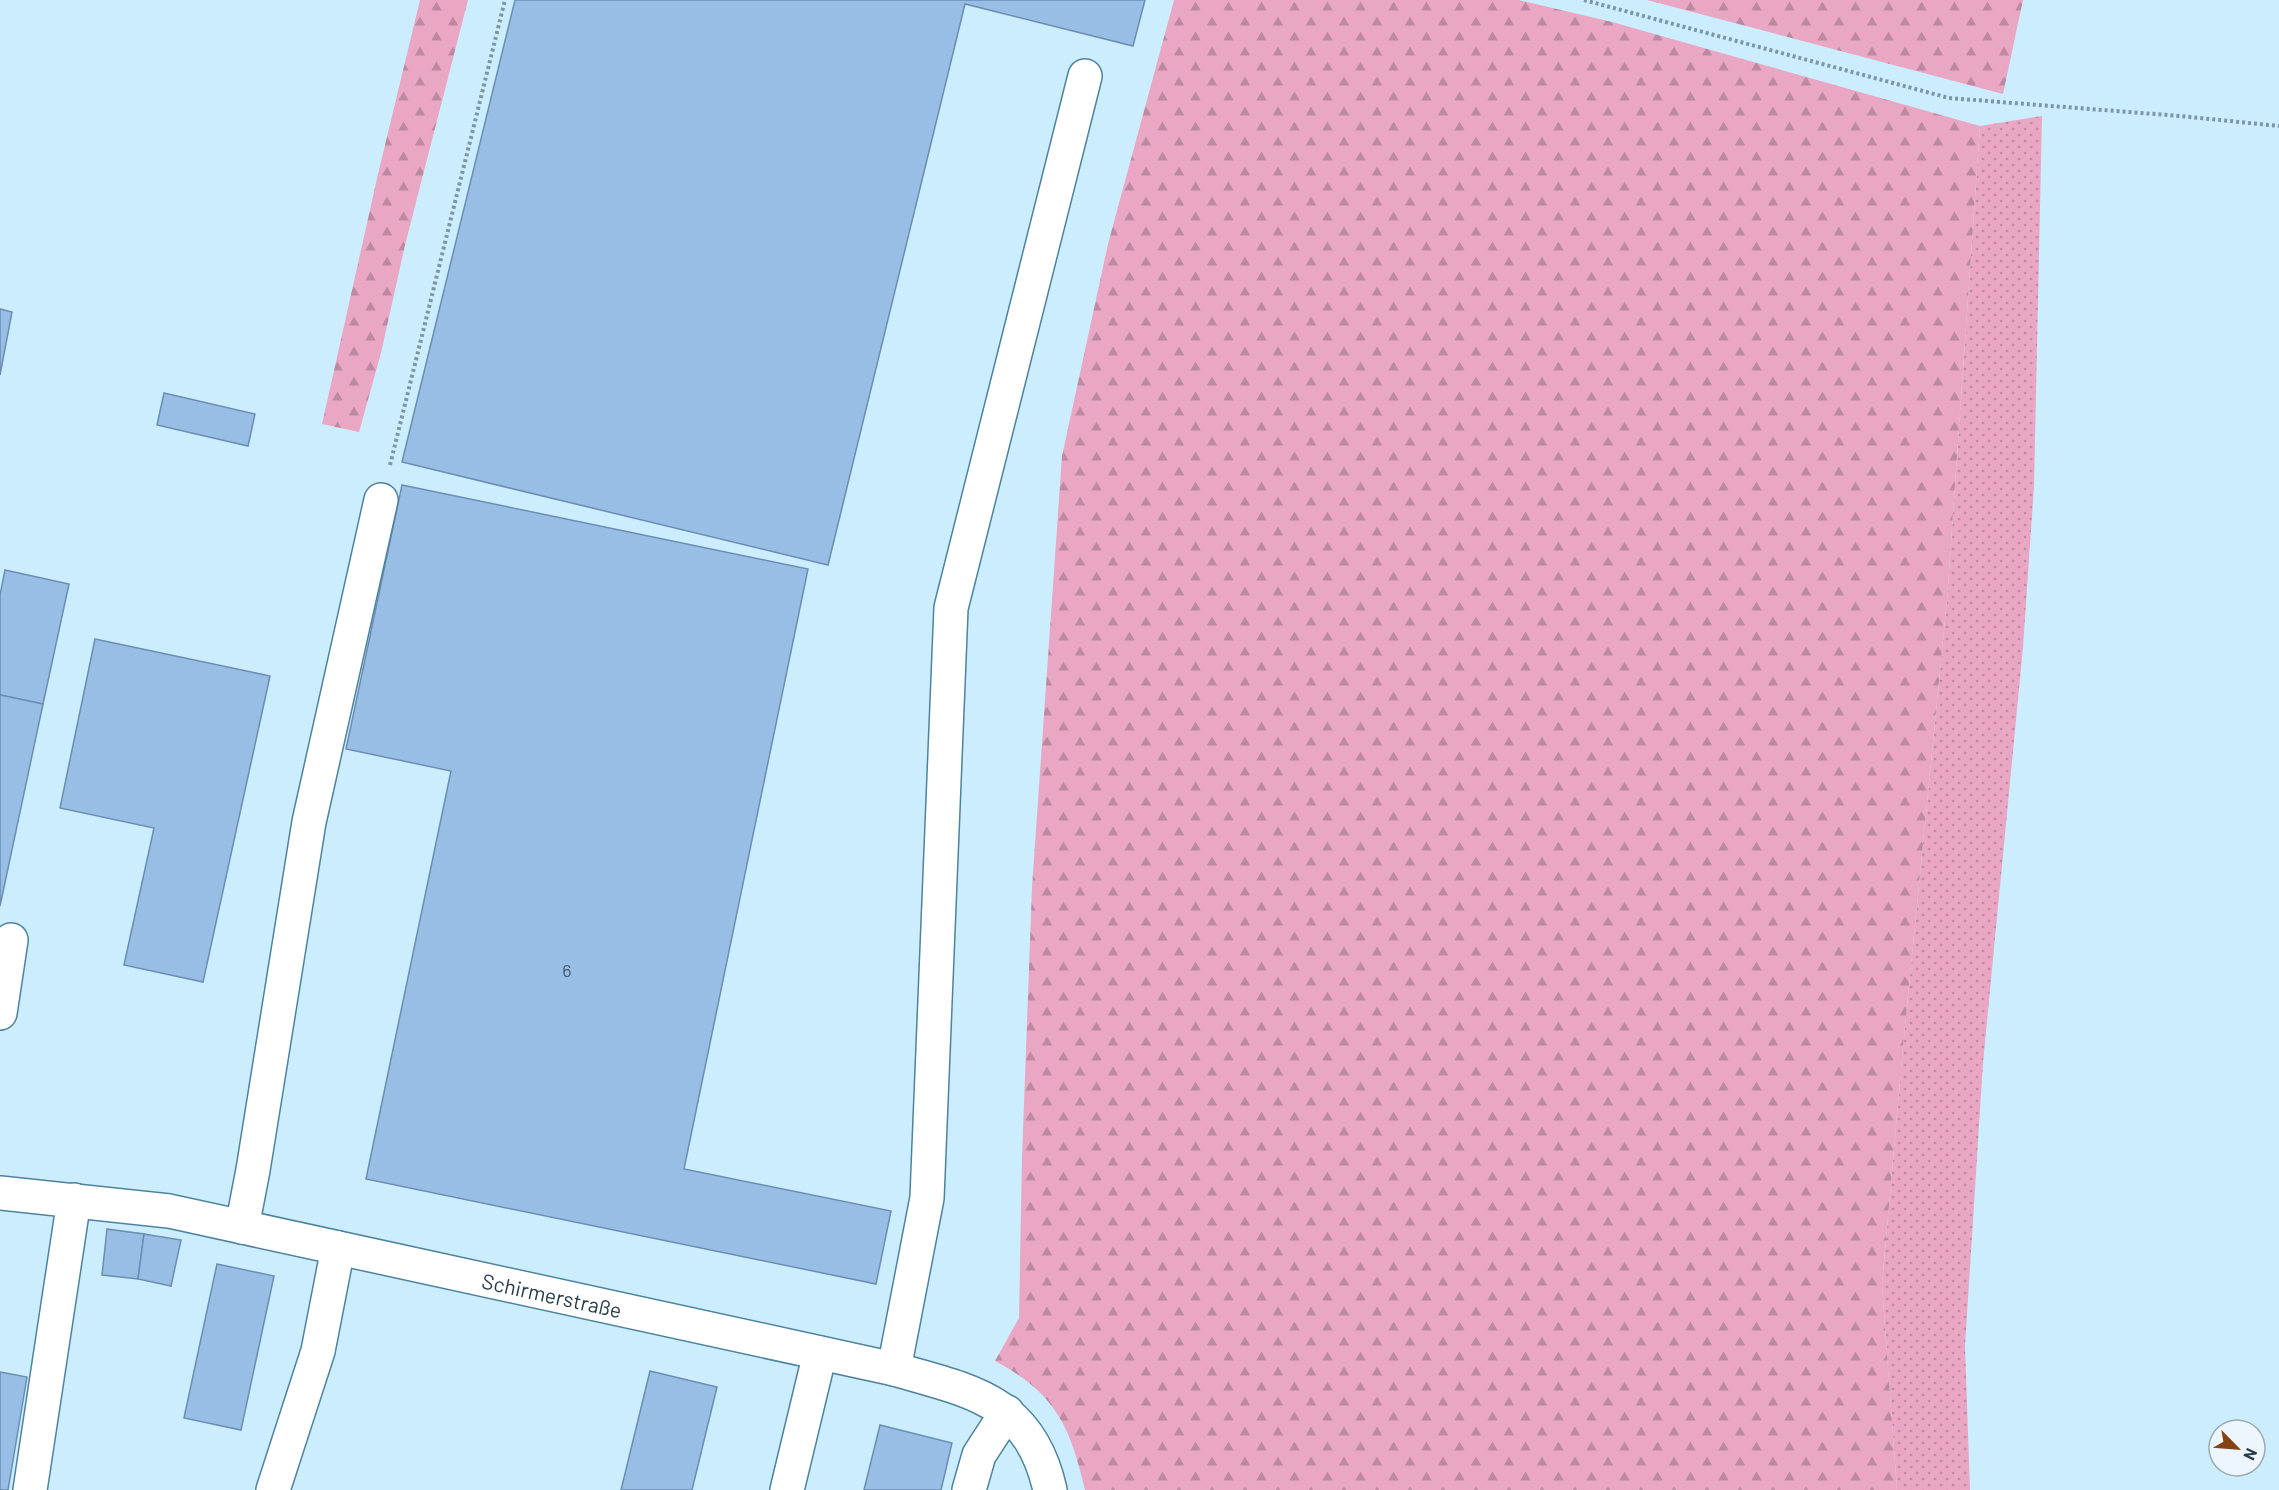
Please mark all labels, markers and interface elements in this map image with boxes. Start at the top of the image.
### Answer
house number: 6 [562,959,572,981]
street label: Schirmerstraße [480,1267,624,1322]
north arrow [2207,1418,2267,1478]
text: N [2240,1446,2262,1463]

